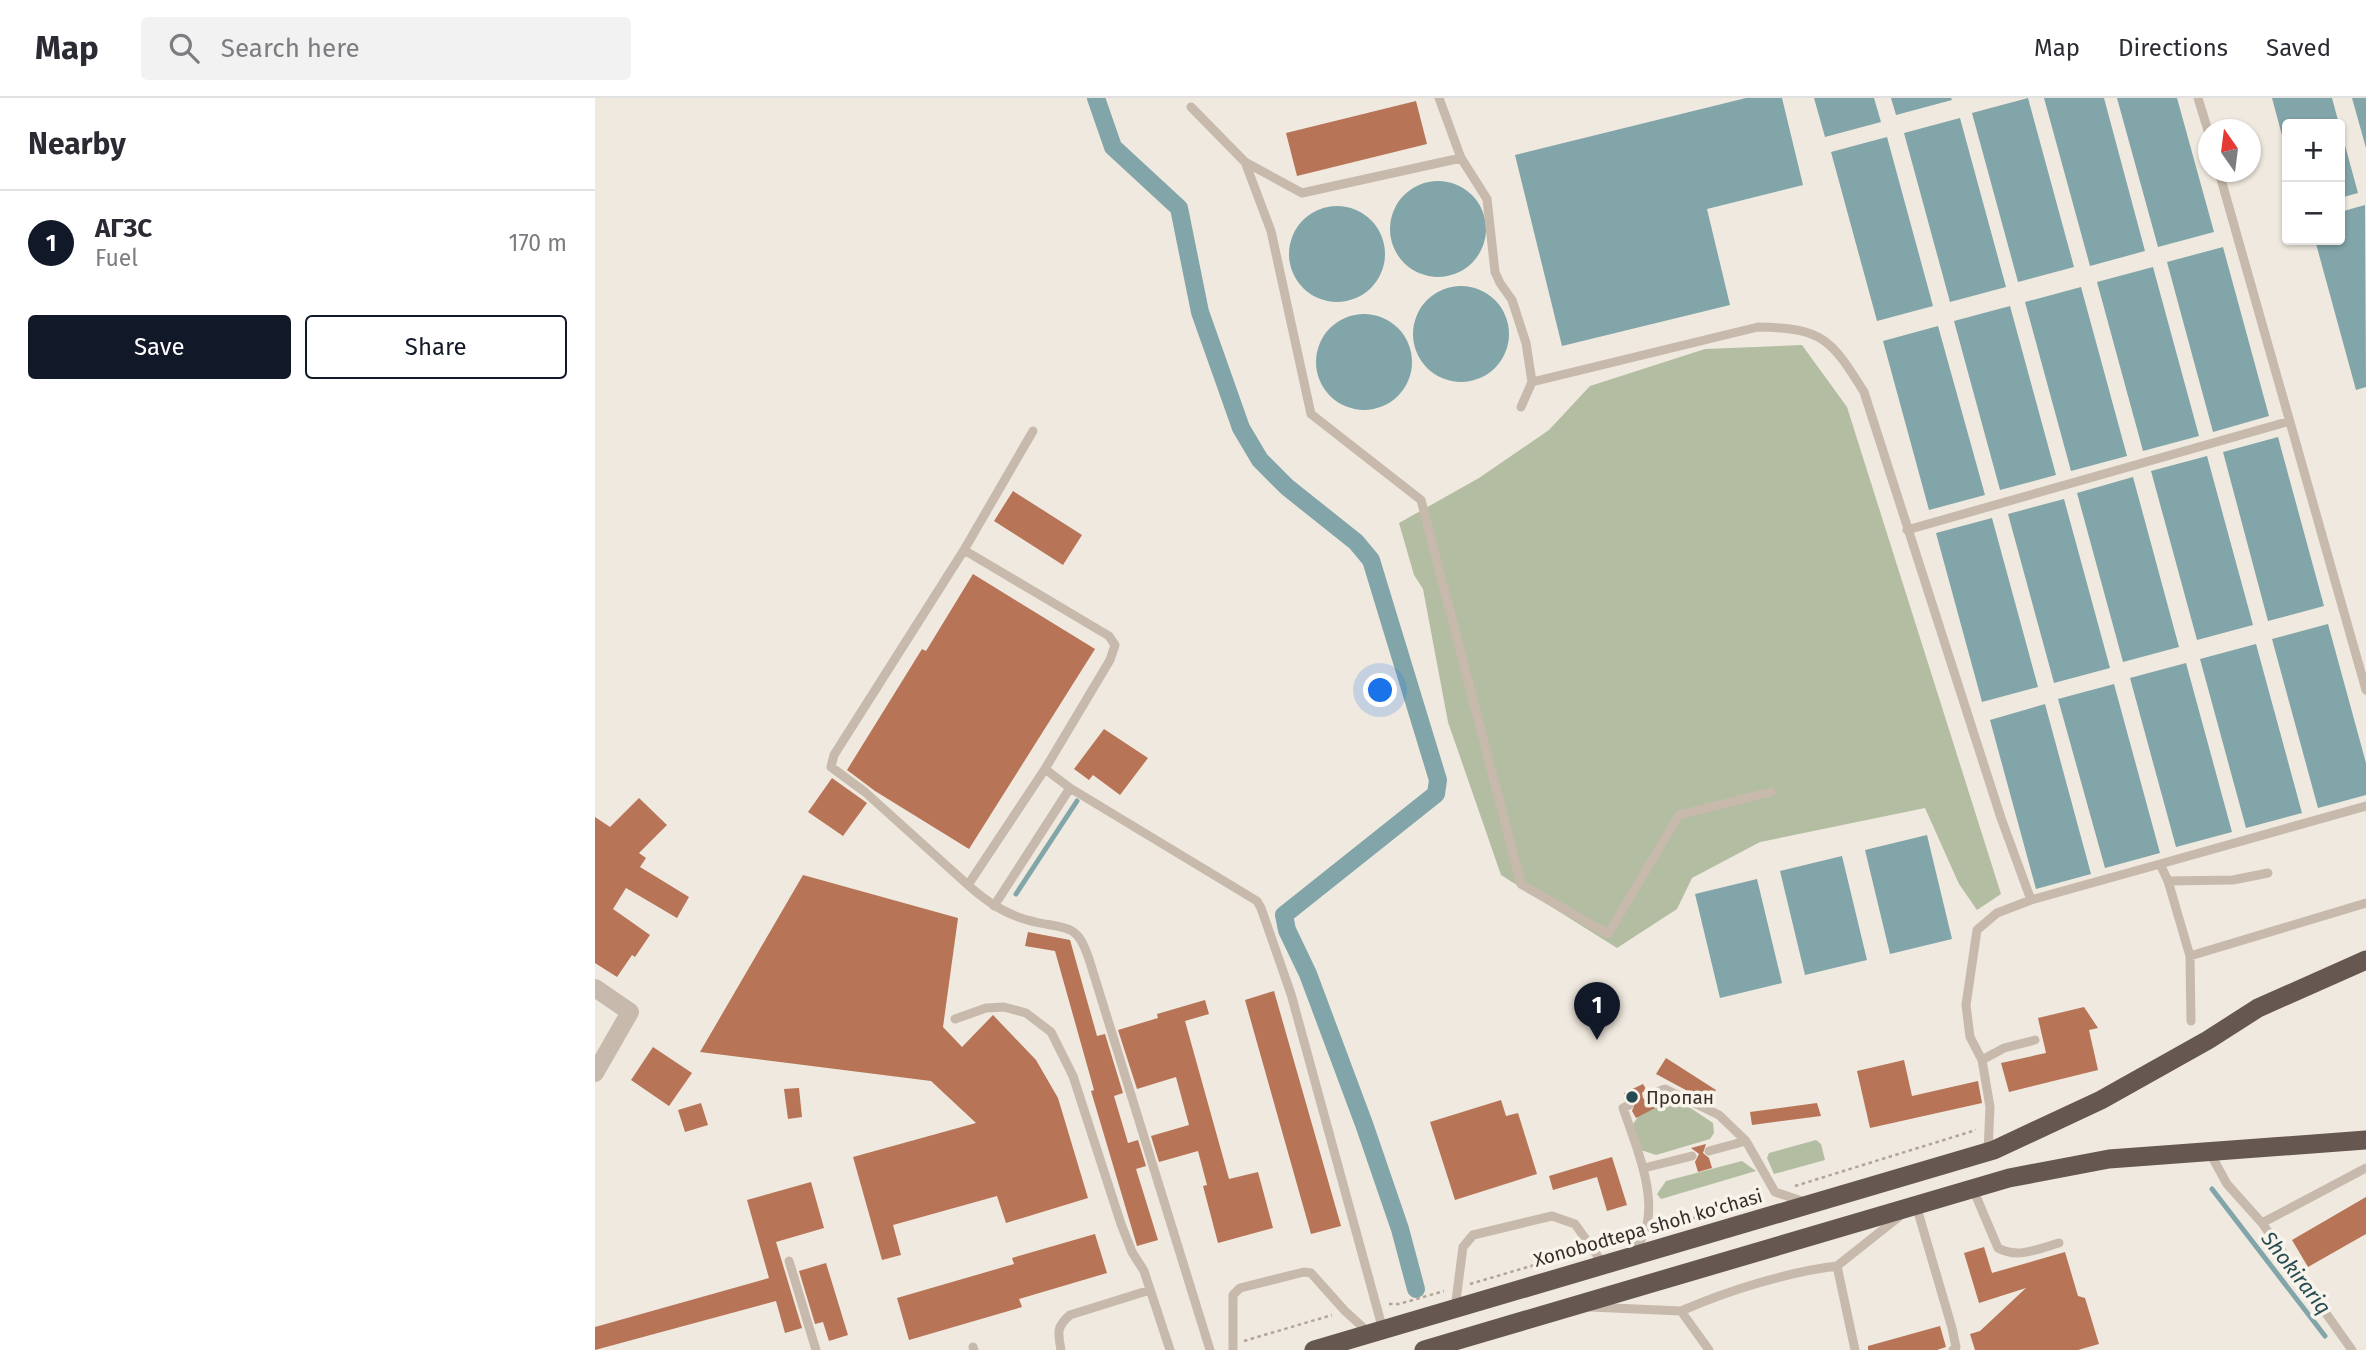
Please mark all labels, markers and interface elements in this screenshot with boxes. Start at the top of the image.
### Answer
search box [141,17,631,80]
text: Map [35,28,99,68]
icon: search [165,29,203,67]
text: Search here [221,33,360,64]
text: Map [2034,34,2080,62]
text: Directions [2118,34,2228,62]
text: Saved [2266,34,2331,62]
north arrow [2198,119,2261,182]
map controls [2282,119,2345,245]
button: + [2282,119,2345,182]
text: Nearby [28,126,126,162]
button: − [2282,182,2345,245]
text: АГЗС [95,213,152,244]
text: 1 [46,229,56,257]
text: 170 m [508,229,567,257]
text: Fuel [95,244,138,272]
button: Save [28,315,291,379]
button: Share [305,315,567,379]
your location [1363,673,1397,707]
pin: 1 [1574,982,1620,1040]
place label: Пропан [1646,1086,1714,1109]
marker: Пропан [1624,1089,1640,1105]
street label: Xonobodtepa shoh ko'chasi [1531,1184,1765,1272]
water label: Shokirariq [2255,1225,2336,1320]

